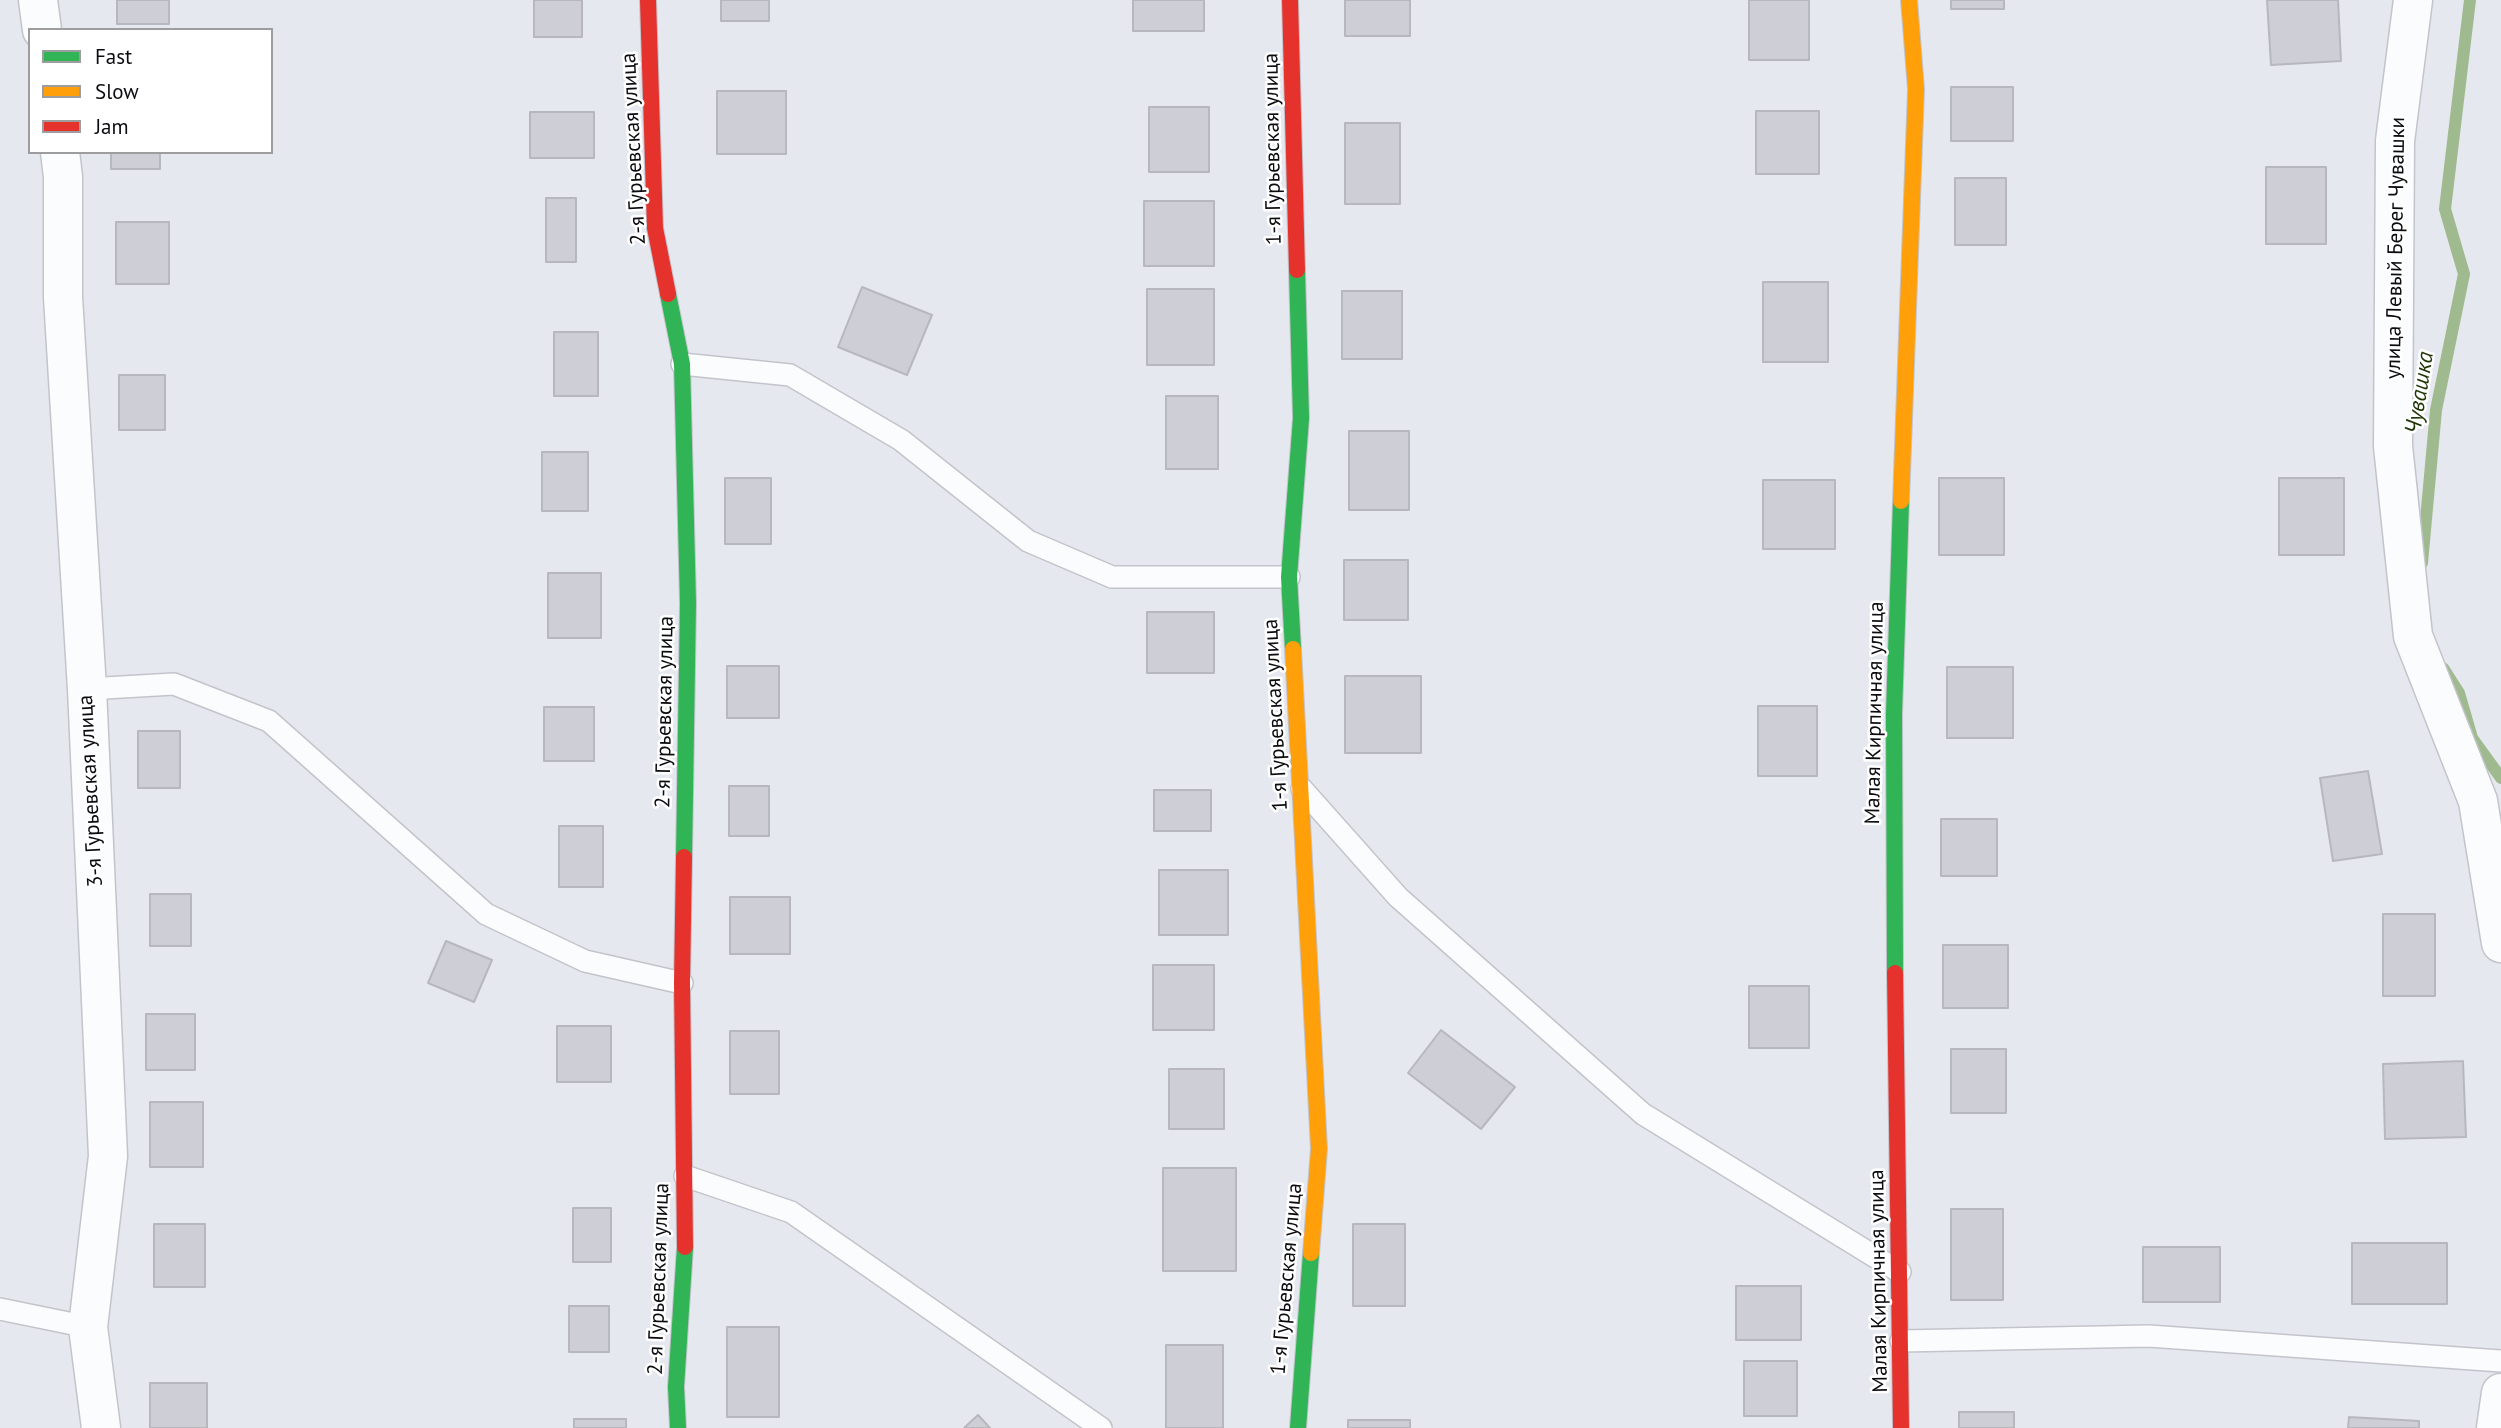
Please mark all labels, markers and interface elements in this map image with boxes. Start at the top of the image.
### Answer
legend [28,28,273,154]
text: Fast [95,43,132,70]
street label: 2-я Гурьевская улица [616,52,652,246]
street label: 1-я Гурьевская улица [1259,53,1287,245]
text: Slow [95,78,139,105]
text: Jam [95,113,129,140]
street label: улица Левый Берег Чувашки [2381,117,2411,379]
water label: Чувашка [2400,350,2440,436]
street label: Малая Кирпичная улица [1860,601,1890,825]
street label: 2-я Гурьевская улица [651,616,679,808]
street label: 1-я Гурьевская улица [1258,618,1294,812]
street label: 3-я Гурьевская улица [73,694,109,888]
street label: Малая Кирпичная улица [1864,1169,1894,1393]
street label: 2-я Гурьевская улица [643,1182,675,1376]
street label: 1-я Гурьевская улица [1266,1182,1308,1376]

